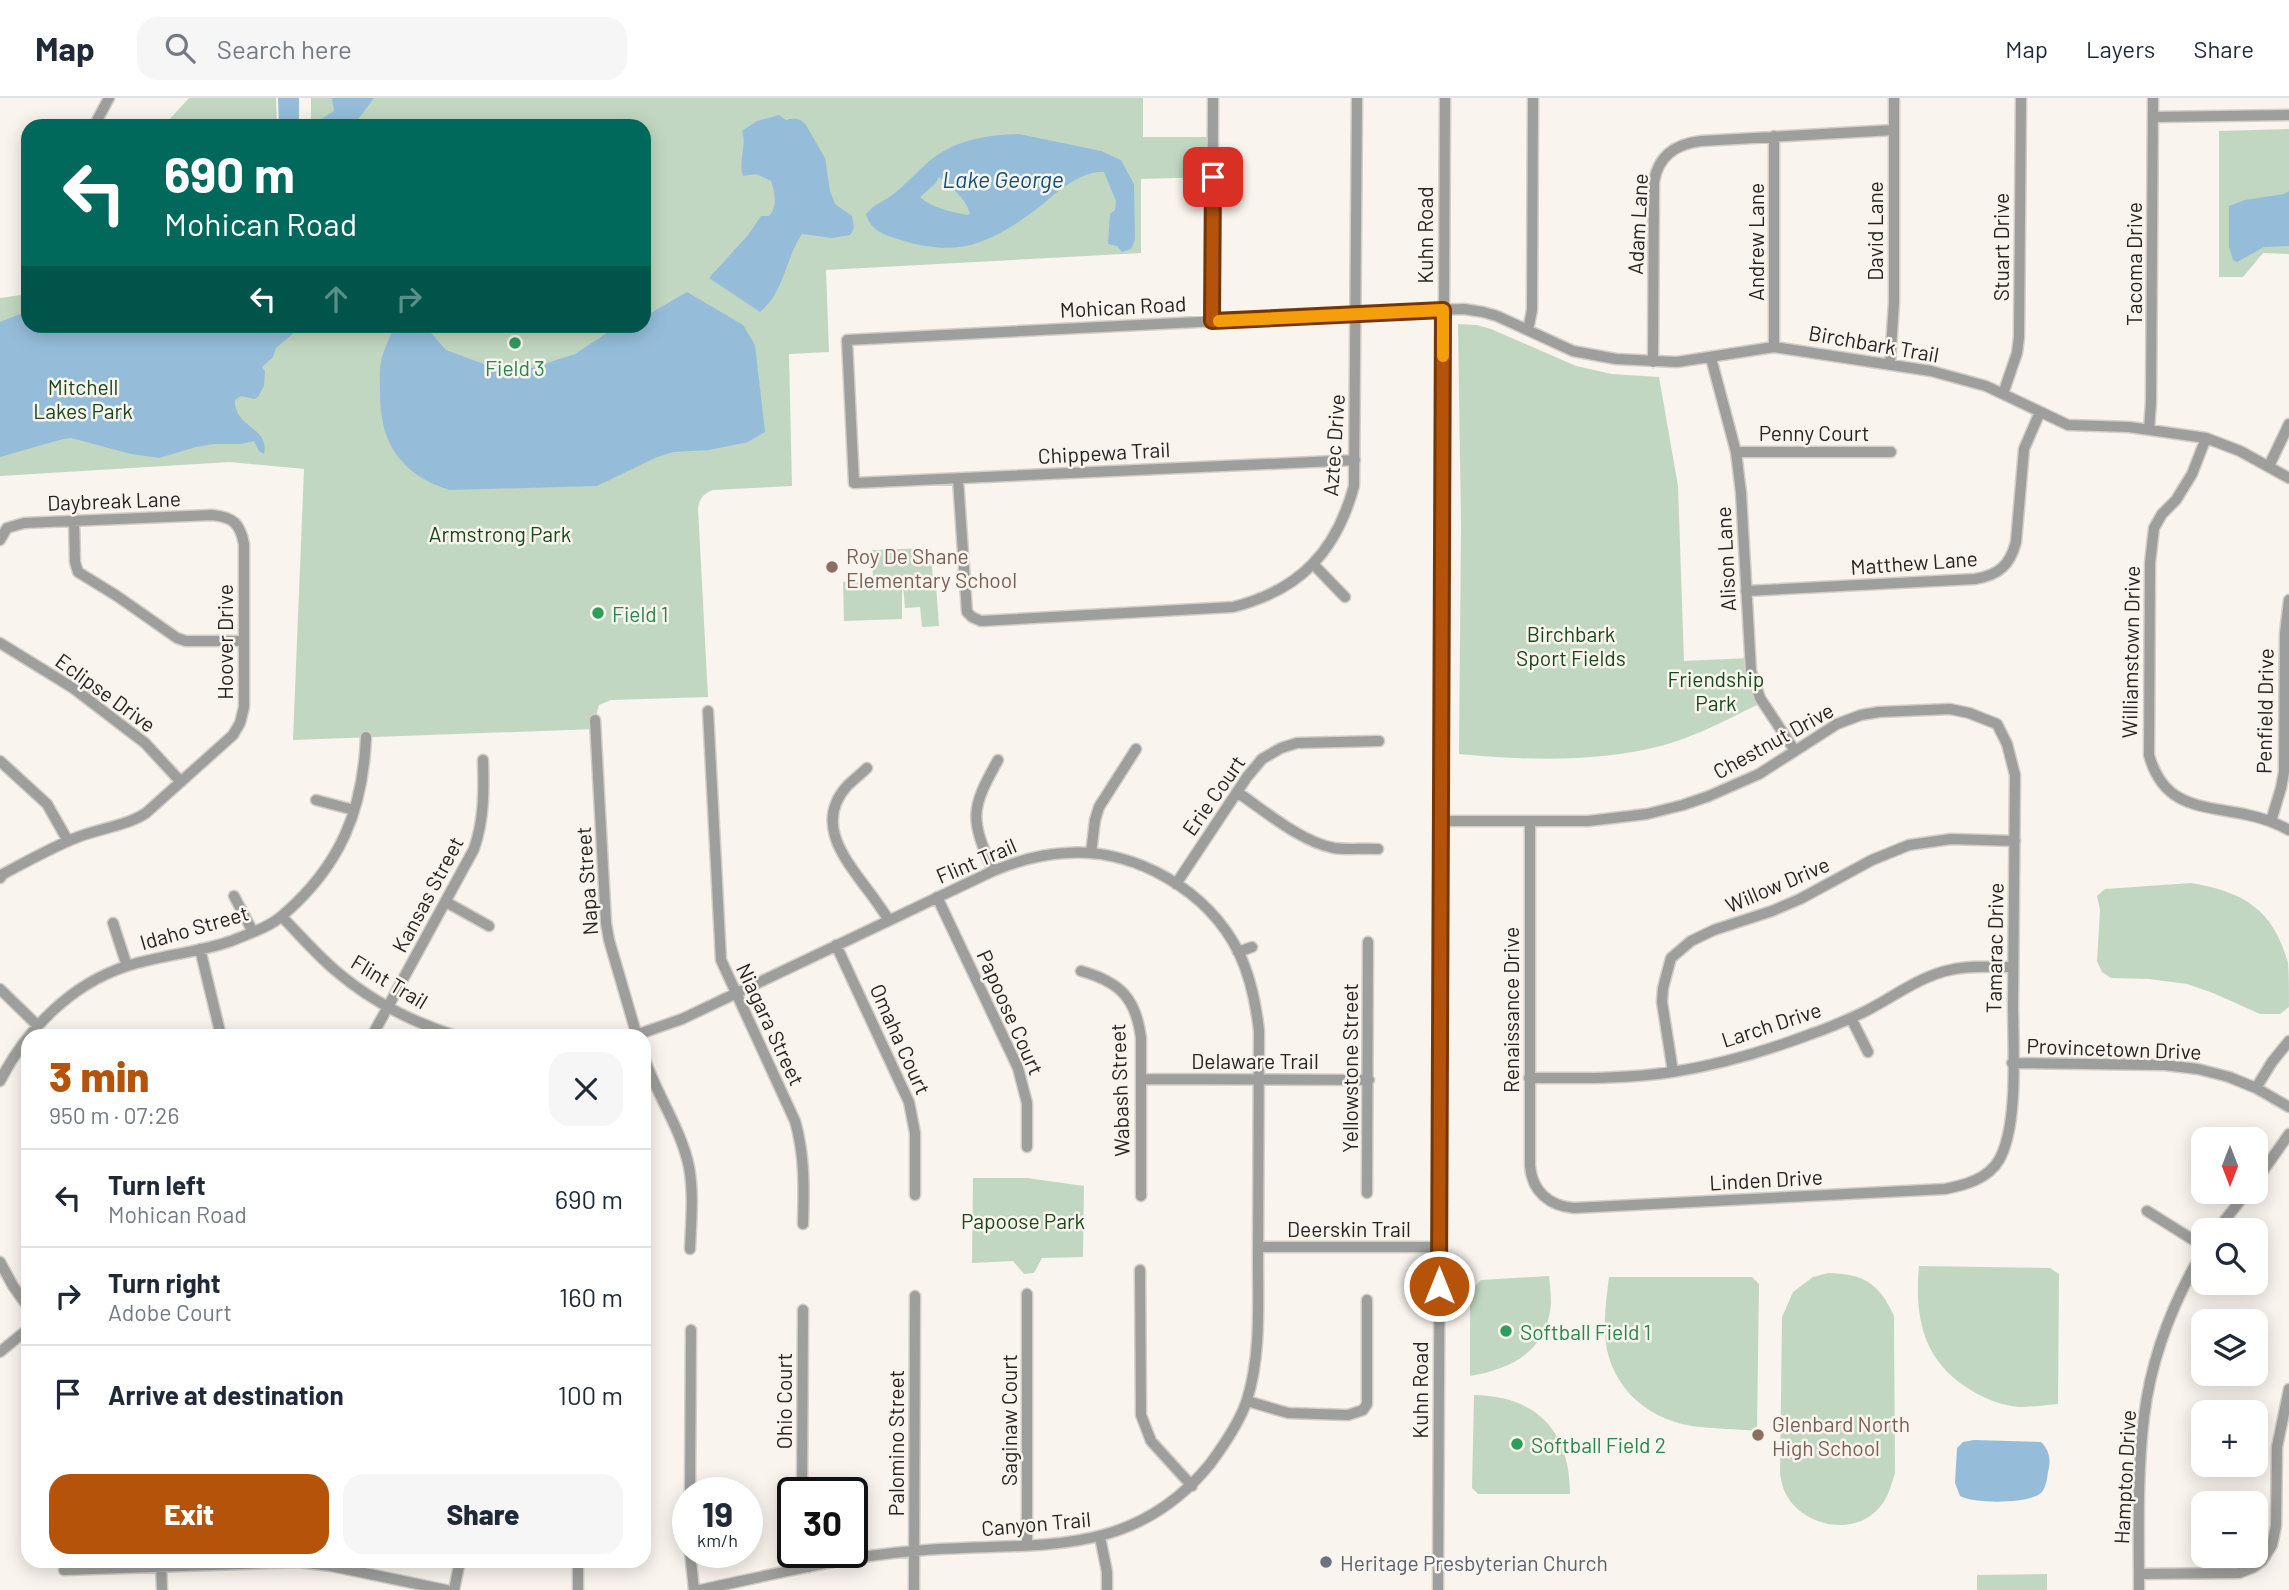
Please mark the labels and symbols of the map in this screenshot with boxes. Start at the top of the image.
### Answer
pin [1183,147,1243,207]
water label: Lake George [942,165,1064,193]
street label: Adam Lane [1622,173,1652,275]
street label: David Lane [1862,181,1887,281]
street label: Andrew Lane [1743,183,1768,301]
street label: Kuhn Road [1412,186,1437,284]
street label: Stuart Drive [1988,193,2013,301]
street label: Tacoma Drive [2121,202,2146,326]
street label: Mohican Road [1059,290,1187,322]
street label: Birchbark Trail [1807,319,1941,367]
marker: Field 3 [507,335,523,351]
place label: Field 3 [485,355,545,380]
park label: Mitchell Lakes Park [33,374,133,423]
street label: Aztec Drive [1317,393,1349,497]
street label: Penny Court [1759,420,1869,445]
street label: Chippewa Trail [1037,436,1171,468]
street label: Daybreak Lane [47,485,181,515]
street label: Alison Lane [1710,506,1740,612]
park label: Armstrong Park [429,521,571,546]
place label: Roy De Shane Elementary School [846,543,1017,592]
street label: Matthew Lane [1850,545,1978,579]
marker: Roy De Shane Elementary School [824,559,840,575]
street label: Williamstown Drive [2116,565,2144,739]
street label: Hoover Drive [212,584,237,700]
place label: Field 1 [612,601,668,626]
marker: Field 1 [590,605,606,621]
park label: Birchbark Sport Fields [1516,621,1626,670]
street label: Eclipse Drive [51,647,161,737]
street label: Penfield Drive [2250,648,2278,774]
park label: Friendship Park [1668,666,1764,715]
street label: Chestnut Drive [1708,697,1838,783]
street label: Erie Court [1176,750,1250,840]
street label: Napa Street [570,826,602,936]
street label: Kansas Street [386,832,468,956]
street label: Flint Trail [932,832,1020,888]
street label: Willow Drive [1721,851,1833,917]
street label: Tamarac Drive [1980,882,2008,1014]
street label: Idaho Street [137,900,251,954]
street label: Renaissance Drive [1498,927,1523,1093]
street label: Papoose Court [972,946,1050,1078]
street label: Flint Trail [347,948,433,1014]
street label: Niagara Street [732,959,810,1089]
street label: Omaha Court [865,980,937,1098]
street label: Yellowstone Street [1337,983,1362,1153]
street label: Larch Drive [1718,996,1824,1052]
street label: Wabash Street [1104,1023,1134,1157]
street label: Provincetown Drive [2026,1032,2202,1064]
street label: Delaware Trail [1191,1048,1319,1073]
north arrow [2191,1127,2268,1204]
street label: Linden Drive [1709,1164,1823,1194]
park label: Papoose Park [961,1208,1085,1233]
street label: Deerskin Trail [1287,1216,1411,1241]
position arrow [1402,1249,1476,1323]
place label: Softball Field 1 [1520,1319,1651,1344]
marker: Softball Field 1 [1498,1323,1514,1339]
street label: Kuhn Road [1407,1341,1432,1439]
street label: Ohio Court [771,1353,796,1449]
street label: Saginaw Court [996,1354,1021,1486]
street label: Palomino Street [883,1370,908,1516]
street label: Hampton Drive [2108,1409,2140,1545]
place label: Glenbard North High School [1772,1411,1910,1460]
marker: Glenbard North High School [1750,1427,1766,1443]
place label: Softball Field 2 [1531,1432,1666,1457]
marker: Softball Field 2 [1509,1436,1525,1452]
speed limit sign: 30 [777,1477,868,1568]
street label: Canyon Trail [980,1506,1092,1540]
place label: Heritage Presbyterian Church [1340,1550,1608,1575]
marker: Heritage Presbyterian Church [1318,1554,1334,1570]

